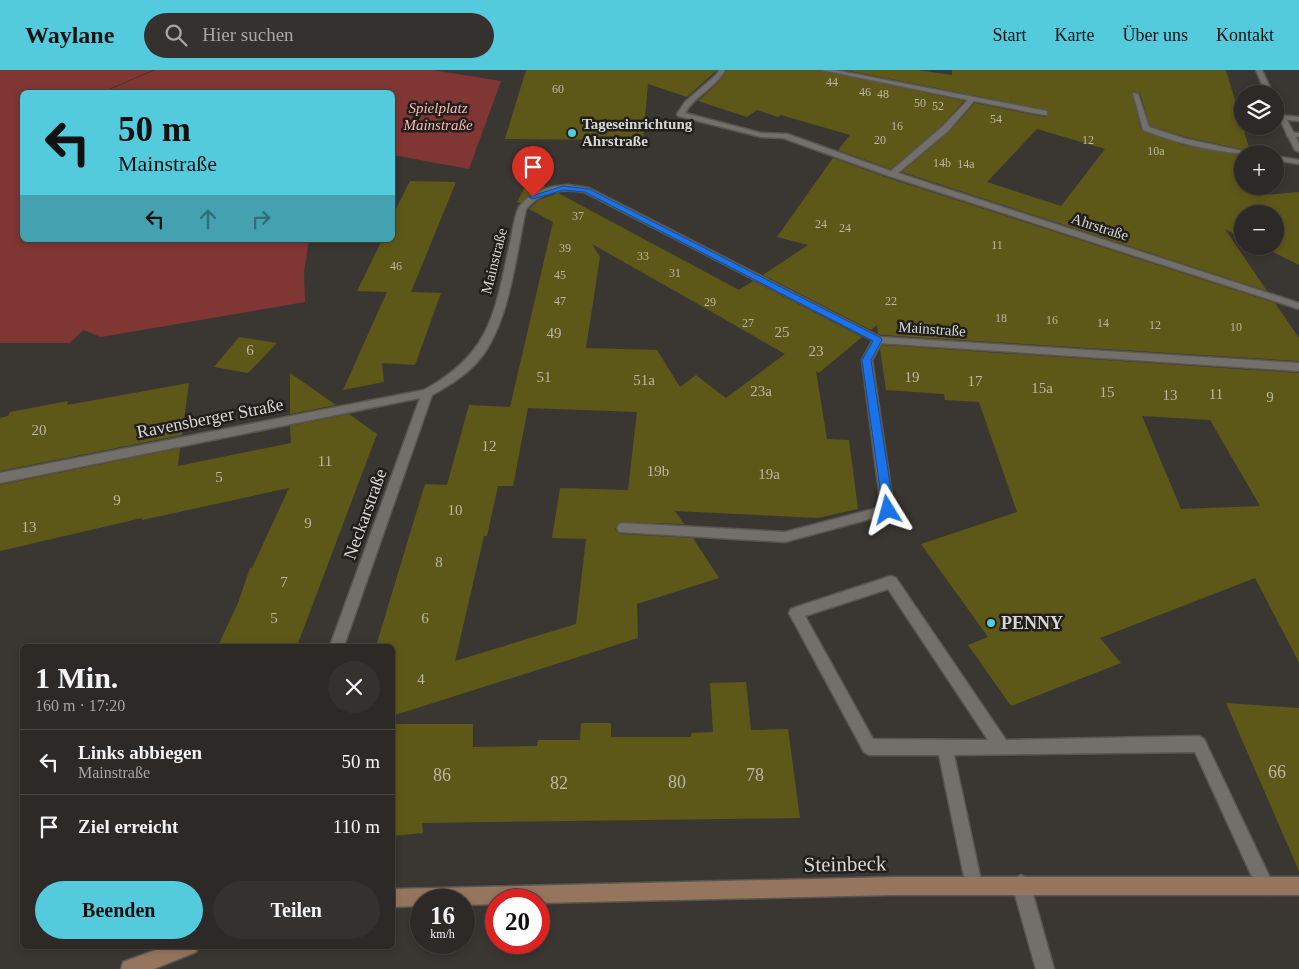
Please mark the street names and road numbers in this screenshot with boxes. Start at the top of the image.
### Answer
street label: Ahrstraße [1069,210,1131,244]
street label: Mainstraße [478,226,510,296]
street label: Mainstraße [898,319,967,339]
street label: Ravensberger Straße [135,394,285,442]
street label: Neckarstraße [339,466,391,562]
street label: Steinbeck [803,851,887,877]

